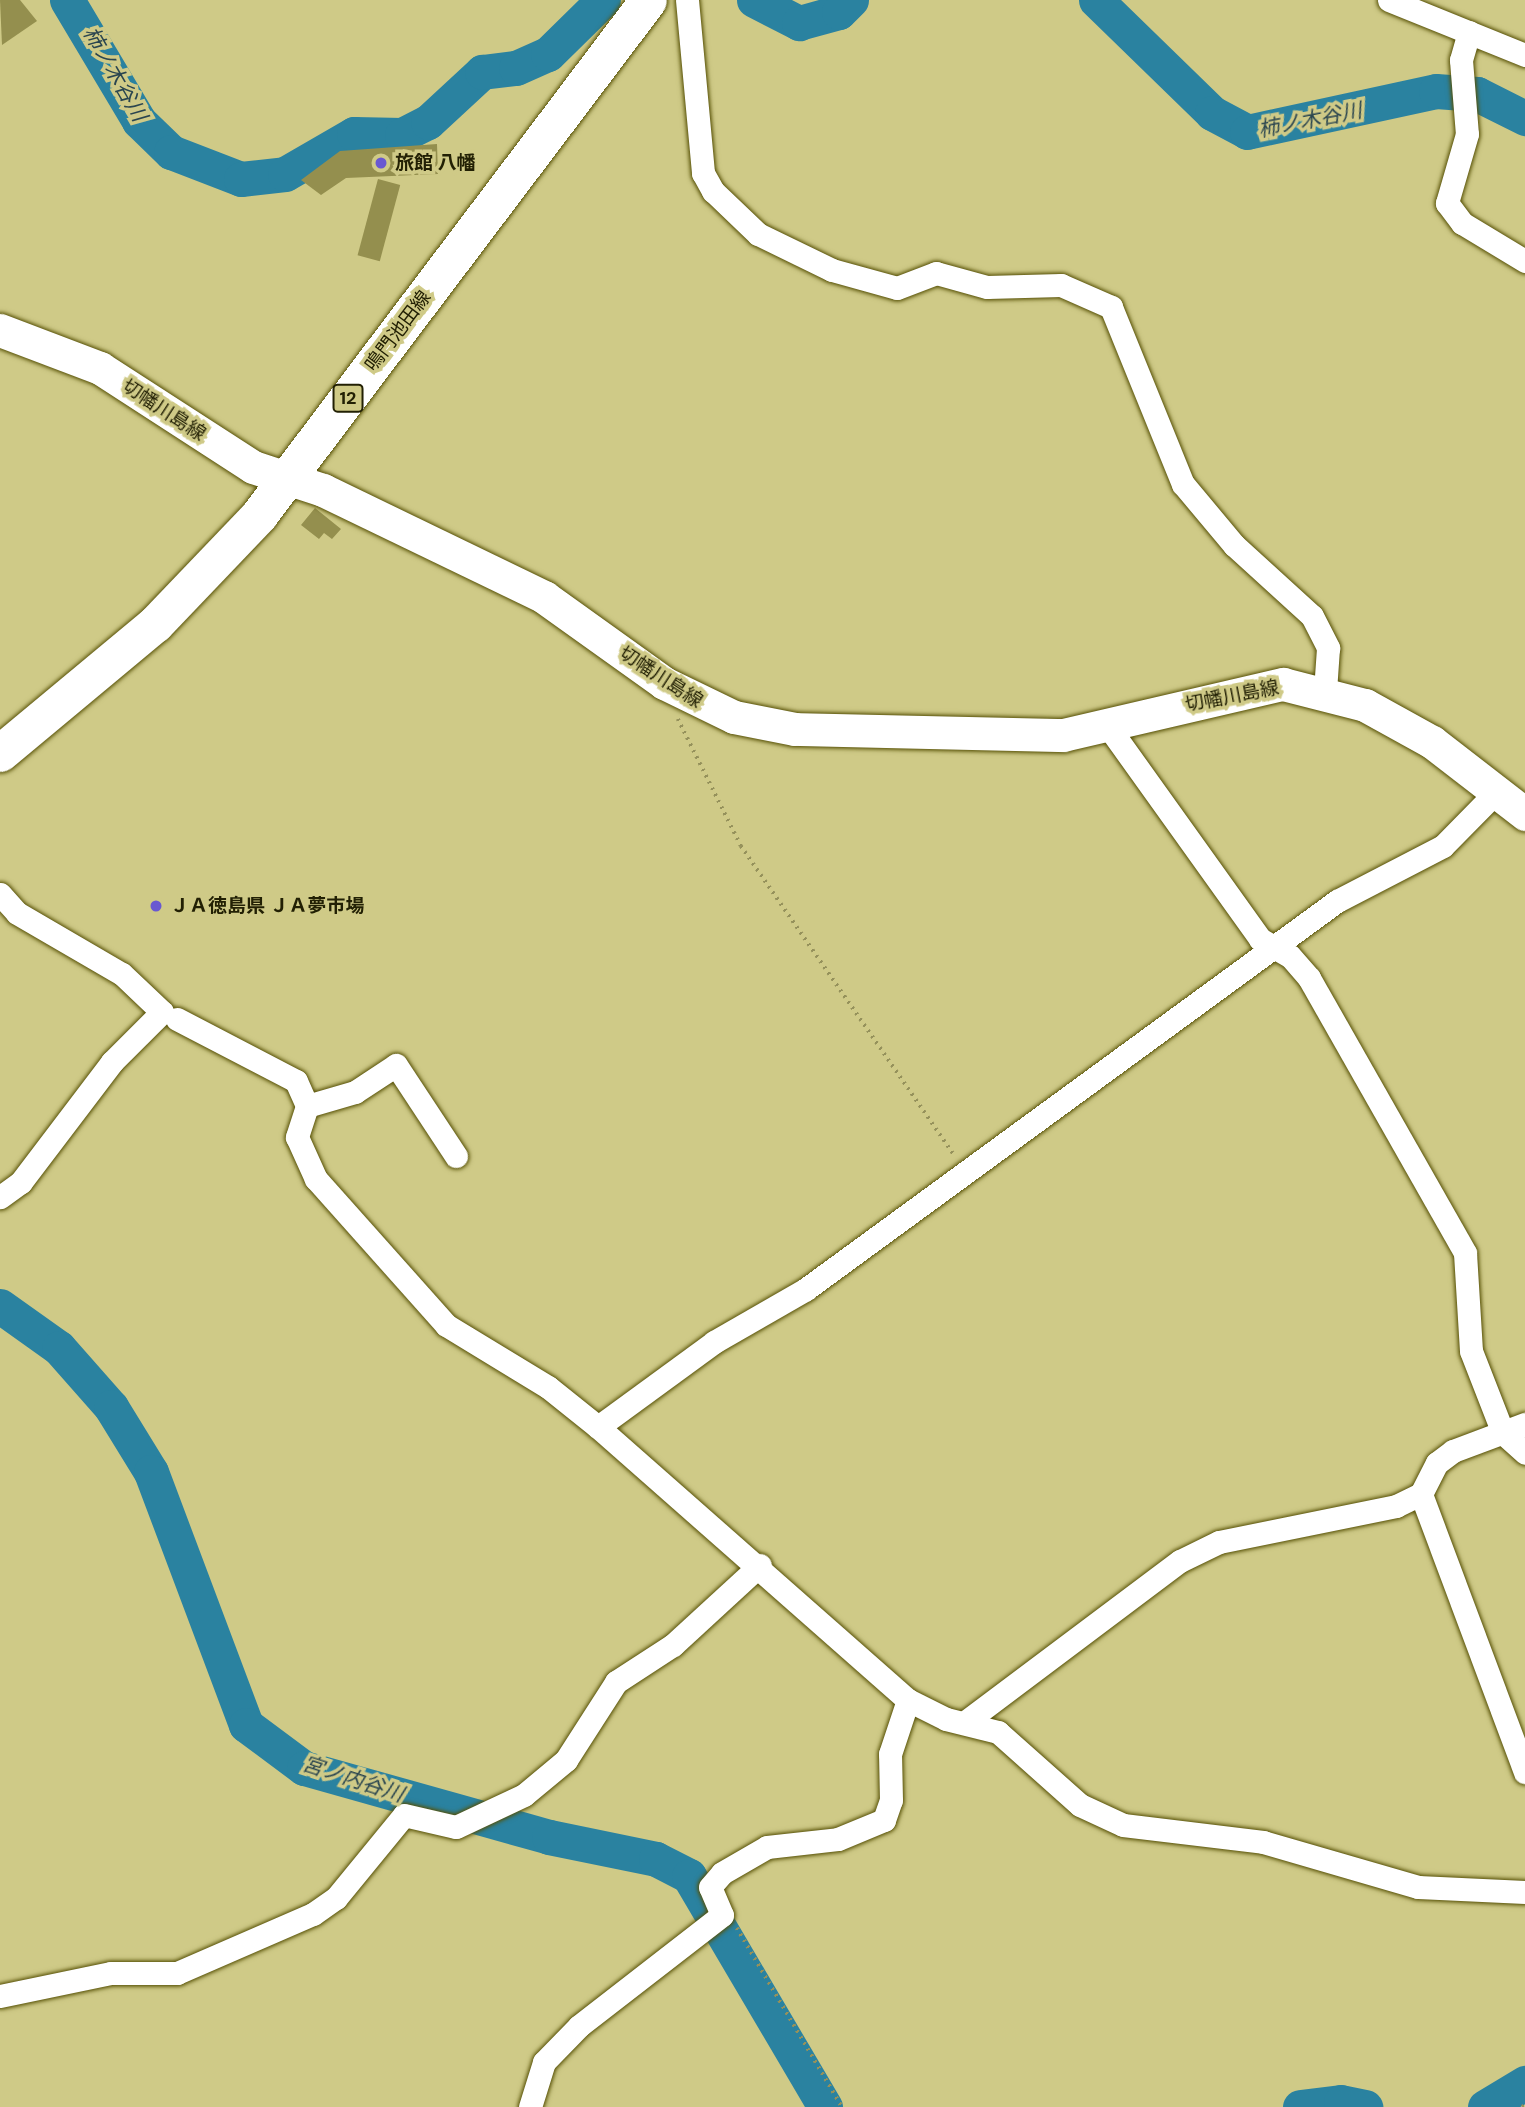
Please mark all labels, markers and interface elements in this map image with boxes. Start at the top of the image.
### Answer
water label: 柿ノ木谷川 [78,22,152,126]
water label: 柿ノ木谷川 [1256,98,1364,142]
place label: 旅館 八幡 [395,152,475,174]
marker: 旅館 八幡 [373,155,389,171]
street label: 鳴門池田線 [360,286,436,376]
street label: 切幡川島線 [118,375,210,445]
road number: 12 [332,384,364,412]
street label: 切幡川島線 [615,642,707,712]
street label: 切幡川島線 [1183,676,1281,716]
place label: ＪＡ徳島県 ＪＡ夢市場 [170,895,364,917]
marker: ＪＡ徳島県 ＪＡ夢市場 [148,898,164,914]
water label: 宮ノ内谷川 [299,1751,407,1807]

